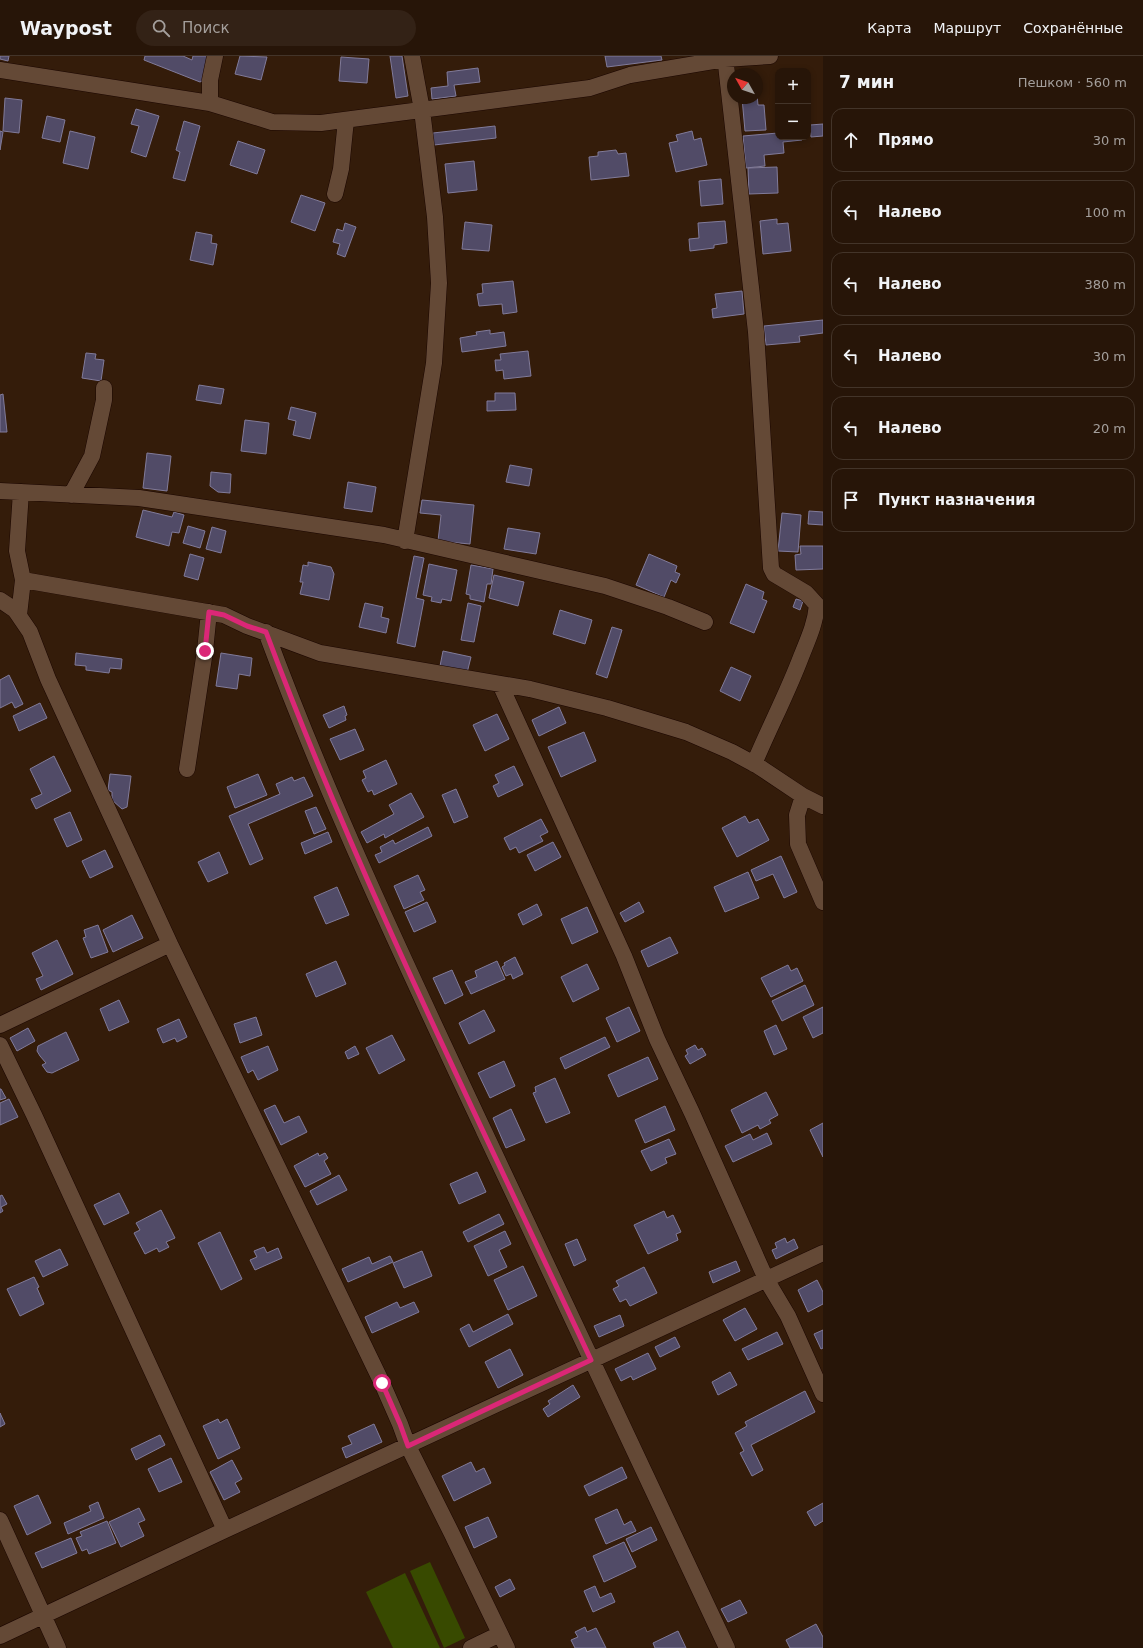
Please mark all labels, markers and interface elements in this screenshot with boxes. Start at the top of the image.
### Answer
search box [136,10,416,46]
text: Waypost [20,17,112,39]
icon: search [150,17,172,39]
text: Поиск [182,19,229,37]
text: Карта [867,20,911,36]
text: Маршрут [933,20,1001,36]
text: Сохранённые [1023,20,1123,36]
north arrow [727,68,763,104]
map controls [775,68,811,140]
button: + [775,68,811,104]
text: 7 мин [839,72,894,92]
text: Пешком · 560 m [1018,75,1127,90]
button: − [775,104,811,140]
icon: ahead [840,129,862,151]
text: Прямо [878,131,934,149]
text: 30 m [1093,133,1126,148]
icon: left [840,201,862,223]
text: Налево [878,203,942,221]
text: 100 m [1084,205,1126,220]
icon: left [840,273,862,295]
text: Налево [878,275,942,293]
text: 380 m [1084,277,1126,292]
icon: left [840,345,862,367]
text: Налево [878,347,942,365]
text: 30 m [1093,349,1126,364]
icon: left [840,417,862,439]
text: Налево [878,419,942,437]
text: 20 m [1093,421,1126,436]
icon: arrive [840,489,862,511]
text: Пункт назначения [878,491,1035,509]
route end [196,642,214,660]
route start [373,1374,391,1392]

